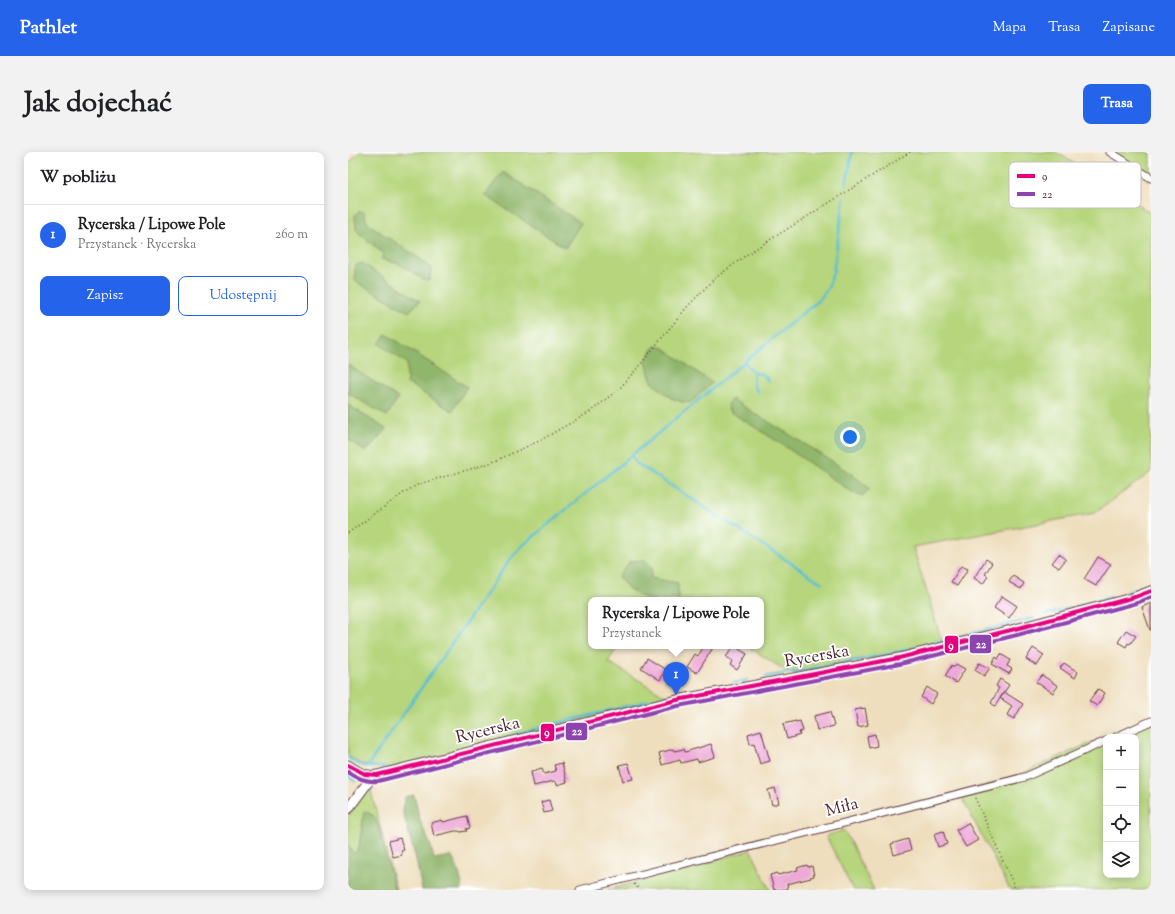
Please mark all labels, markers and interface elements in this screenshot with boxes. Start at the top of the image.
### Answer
text: Pathlet [20,15,77,42]
text: Mapa [993,18,1026,38]
text: Trasa [1048,18,1080,38]
text: Zapisane [1102,18,1155,38]
text: Jak dojechać [24,84,172,124]
button: Trasa [1083,84,1151,124]
legend [1009,162,1141,208]
text: W pobliżu [40,166,116,190]
text: 9 [1042,169,1047,185]
text: 22 [1042,187,1052,203]
text: Rycerska / Lipowe Pole [78,215,225,236]
text: 1 [51,226,55,244]
text: 260 m [275,226,308,244]
text: Przystanek · Rycerska [78,236,196,254]
button: Zapisz [40,276,170,316]
button: Udostępnij [178,276,308,316]
your location [840,427,860,447]
popup [588,597,764,649]
text: Rycerska / Lipowe Pole [602,604,750,625]
text: Przystanek [602,625,662,643]
line badge: 22 [969,634,992,654]
line badge: 9 [944,635,959,654]
text: 22 [976,637,987,653]
text: 9 [948,638,954,654]
street label: Rycerska [783,639,851,674]
pin: 1 [663,662,689,695]
street label: Rycerska [453,711,523,751]
line badge: 22 [565,722,588,741]
line badge: 9 [540,723,555,742]
text: 22 [572,724,583,740]
text: 9 [544,725,550,741]
map controls [1103,734,1139,878]
button: + [1103,734,1139,770]
button: − [1103,770,1139,806]
street label: Miła [823,792,861,824]
button: locate [1103,806,1139,842]
button: layers [1103,842,1139,878]

